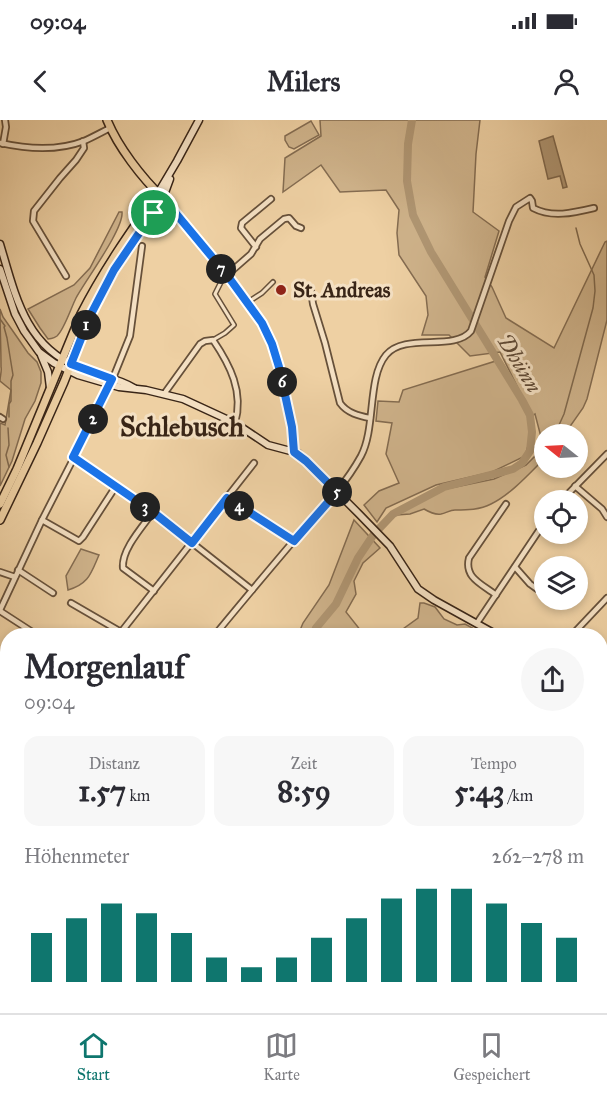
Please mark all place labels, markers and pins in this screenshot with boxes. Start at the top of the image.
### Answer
pin [128,187,179,238]
pin: 7 [206,254,236,284]
place label: St. Andreas [293,277,391,303]
marker: St. Andreas [274,283,288,297]
pin: 1 [71,310,101,340]
pin: 6 [267,367,297,397]
pin: 2 [78,404,108,434]
pin: 5 [322,477,352,507]
pin: 4 [224,491,254,521]
pin: 3 [130,492,160,522]

